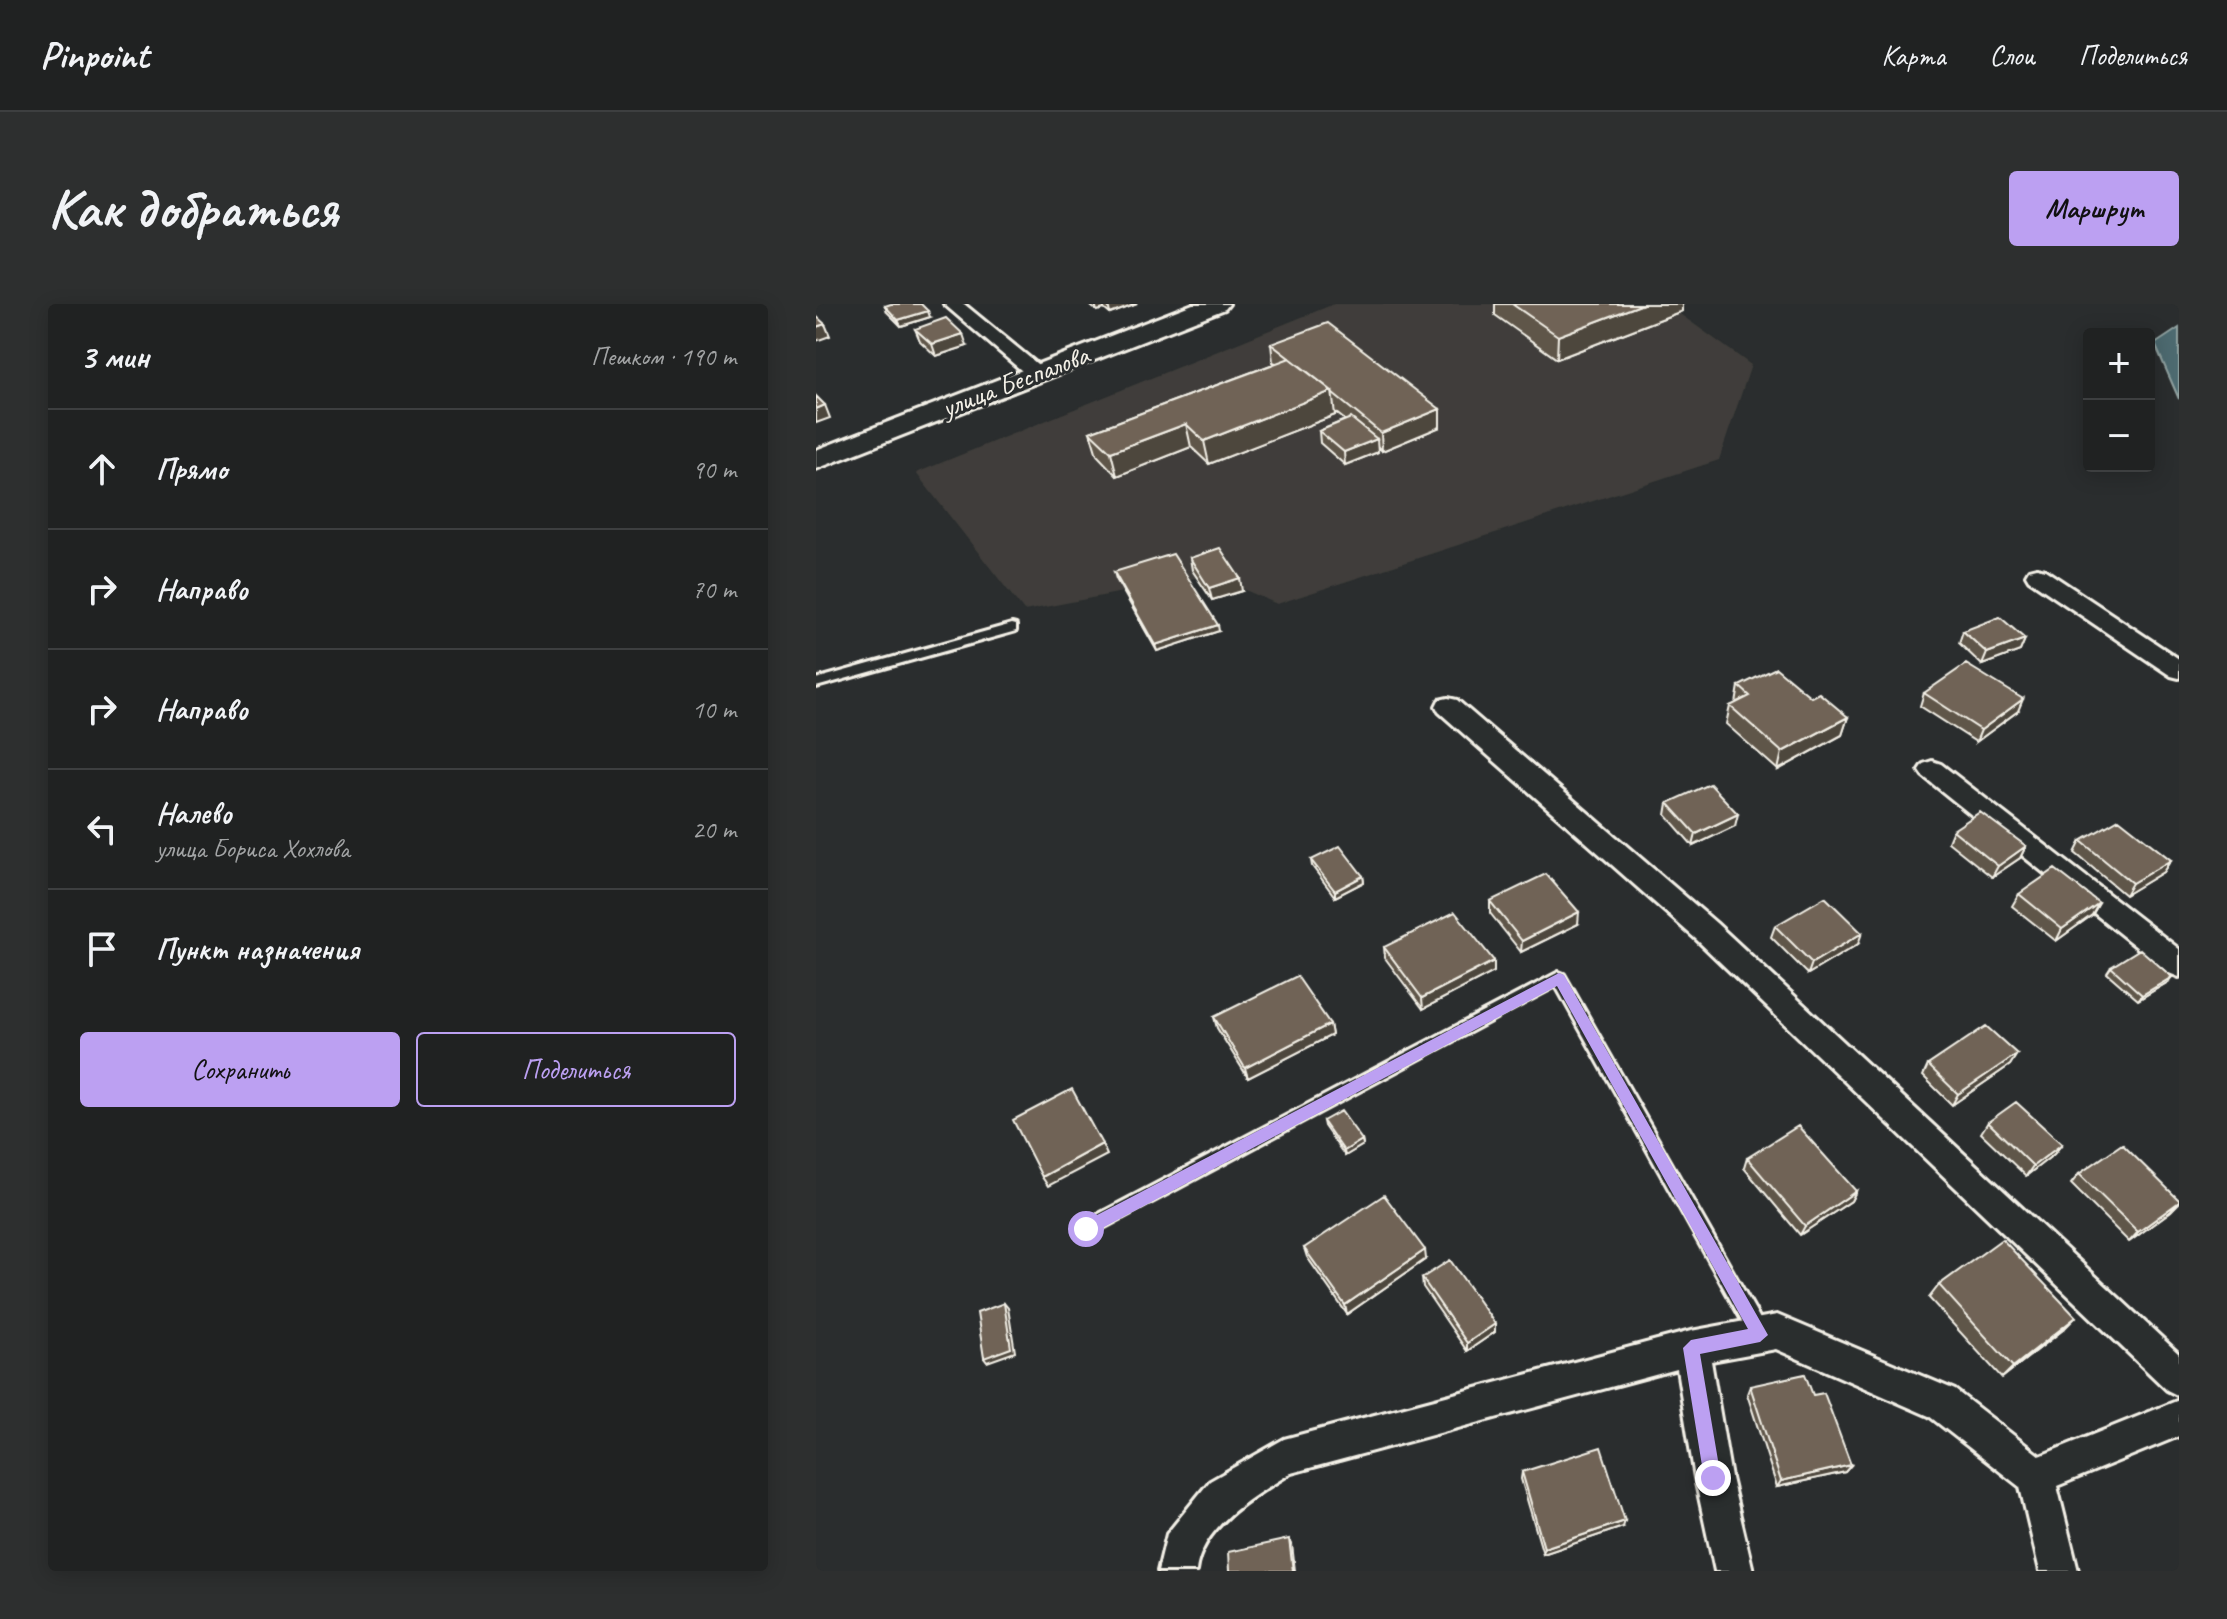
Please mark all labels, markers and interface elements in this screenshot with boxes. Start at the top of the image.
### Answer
text: Pinpoint [40,32,149,79]
text: Карта [1882,38,1946,73]
text: Слои [1990,38,2035,73]
text: Поделиться [2079,38,2187,73]
button: Маршрут [2009,171,2179,246]
text: Как добраться [48,173,338,244]
map controls [2083,328,2155,472]
button: + [2083,328,2155,400]
text: 3 мин [80,335,149,378]
street label: улица Беспалова [934,336,1095,426]
text: Пешком · 190 m [591,340,736,373]
button: − [2083,400,2155,472]
icon: ahead [80,447,124,491]
text: Прямо [156,450,227,488]
text: 90 m [692,453,736,486]
icon: right [80,567,124,611]
text: Направо [156,570,248,608]
text: 70 m [692,573,736,606]
icon: right [80,687,124,731]
text: Направо [156,690,248,728]
text: 10 m [692,693,736,726]
text: Налево [156,794,232,832]
icon: left [80,807,124,851]
text: 20 m [692,813,736,846]
text: улица Бориса Хохлова [156,832,350,865]
icon: arrive [80,927,124,971]
text: Пункт назначения [156,930,359,968]
button: Сохранить [80,1032,400,1107]
button: Поделиться [416,1032,736,1107]
route start [1068,1211,1104,1247]
route end [1695,1460,1731,1496]

